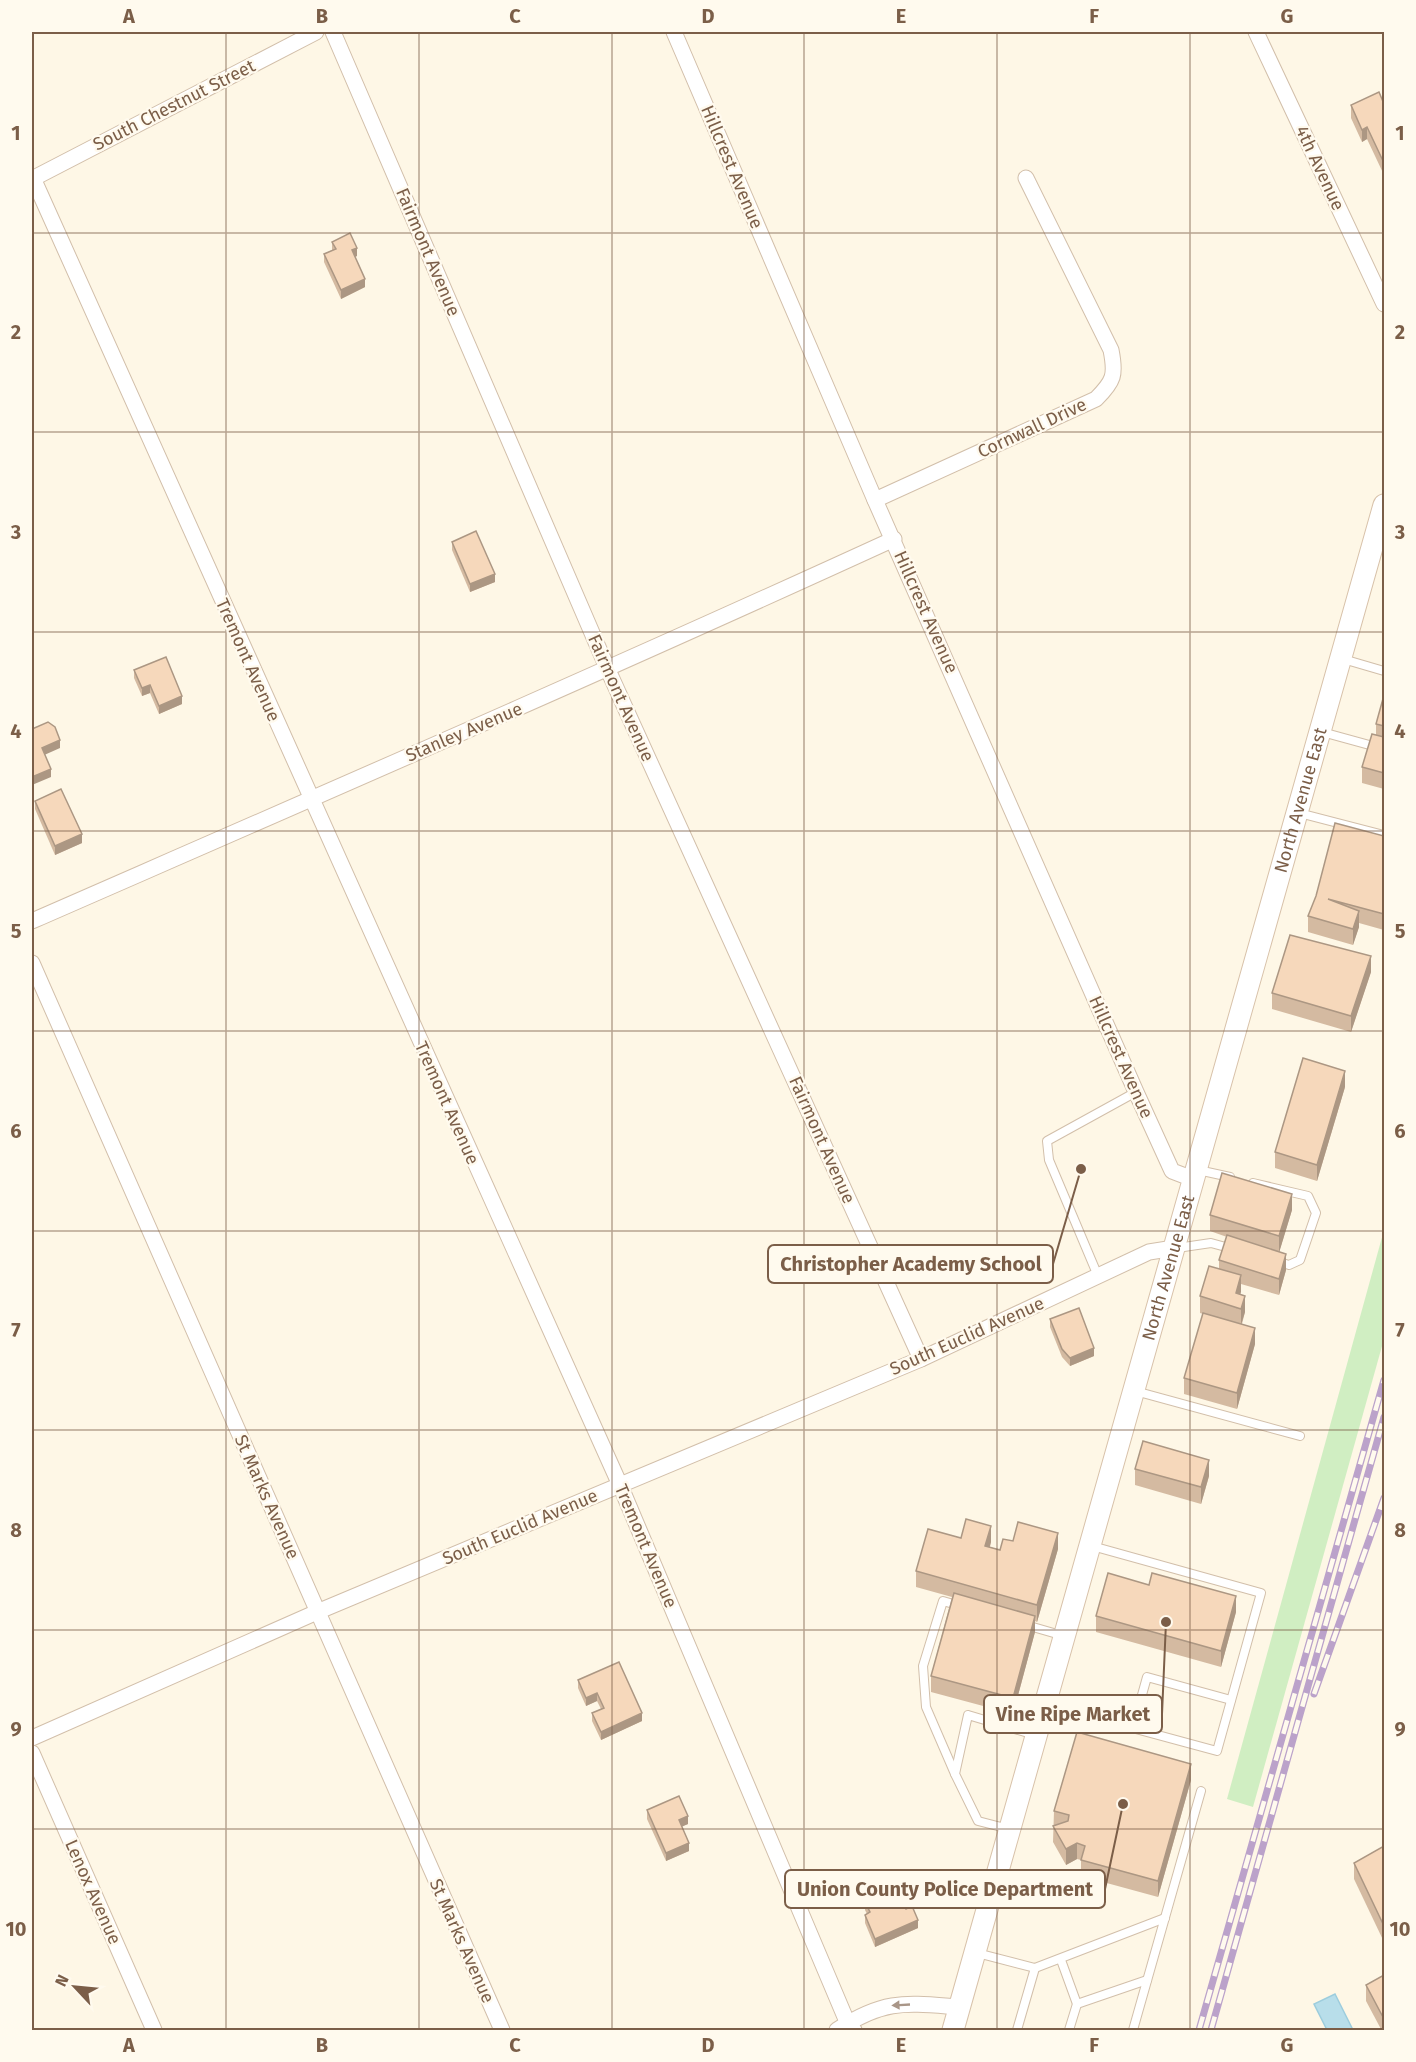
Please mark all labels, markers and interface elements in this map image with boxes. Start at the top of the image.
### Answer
text: A [122,4,136,28]
text: B [316,4,328,28]
text: C [509,4,521,28]
text: D [701,4,715,28]
text: E [896,4,906,28]
text: F [1089,4,1099,28]
text: G [1281,4,1293,28]
street label: South Chestnut Street [89,54,259,155]
street label: Hillcrest Avenue [696,102,768,232]
text: 1 [11,121,21,145]
text: 1 [1395,121,1405,145]
street label: 4th Avenue [1291,122,1349,214]
street label: Fairmont Avenue [391,185,465,319]
text: 2 [11,320,21,344]
text: 2 [1395,320,1405,344]
street label: Cornwall Drive [974,393,1090,463]
text: 3 [10,520,21,544]
text: 3 [1394,520,1405,544]
street label: Hillcrest Avenue [889,547,963,677]
street label: Tremont Avenue [211,595,285,725]
street label: Fairmont Avenue [583,631,659,765]
street label: Stanley Avenue [402,697,526,767]
text: 4 [10,719,22,743]
text: 4 [1394,719,1406,743]
street label: North Avenue East [1270,724,1332,875]
text: 5 [11,919,22,943]
text: 5 [1395,919,1406,943]
street label: Hillcrest Avenue [1084,992,1158,1122]
street label: Tremont Avenue [410,1038,484,1168]
street label: Fairmont Avenue [784,1073,860,1207]
text: 6 [10,1119,22,1143]
text: 6 [1394,1119,1406,1143]
street label: North Avenue East [1137,1192,1200,1343]
callout: Christopher Academy School [768,1245,1053,1283]
text: Christopher Academy School [780,1252,1042,1276]
street label: South Euclid Avenue [886,1292,1048,1380]
text: 7 [11,1318,21,1342]
text: 7 [1395,1318,1405,1342]
street label: St Marks Avenue [230,1431,304,1563]
street label: Tremont Avenue [610,1481,682,1611]
street label: South Euclid Avenue [439,1484,601,1570]
text: 8 [10,1518,22,1542]
text: 8 [1394,1518,1406,1542]
callout: Vine Ripe Market [984,1695,1162,1733]
text: Vine Ripe Market [995,1702,1150,1726]
text: 9 [10,1717,22,1741]
text: 9 [1394,1717,1406,1741]
street label: Lenox Avenue [60,1836,126,1948]
callout: Union County Police Department [785,1870,1105,1908]
street label: St Marks Avenue [425,1875,499,2007]
text: Union County Police Department [797,1877,1093,1901]
text: 10 [6,1917,26,1941]
text: 10 [1390,1917,1410,1941]
north arrow [45,1957,105,2017]
text: N [51,1972,73,1990]
one-way arrow [892,2001,911,2010]
text: A [122,2033,136,2057]
text: B [316,2033,328,2057]
text: C [509,2033,521,2057]
text: D [701,2033,715,2057]
text: E [896,2033,906,2057]
text: F [1089,2033,1099,2057]
text: G [1281,2033,1293,2057]

